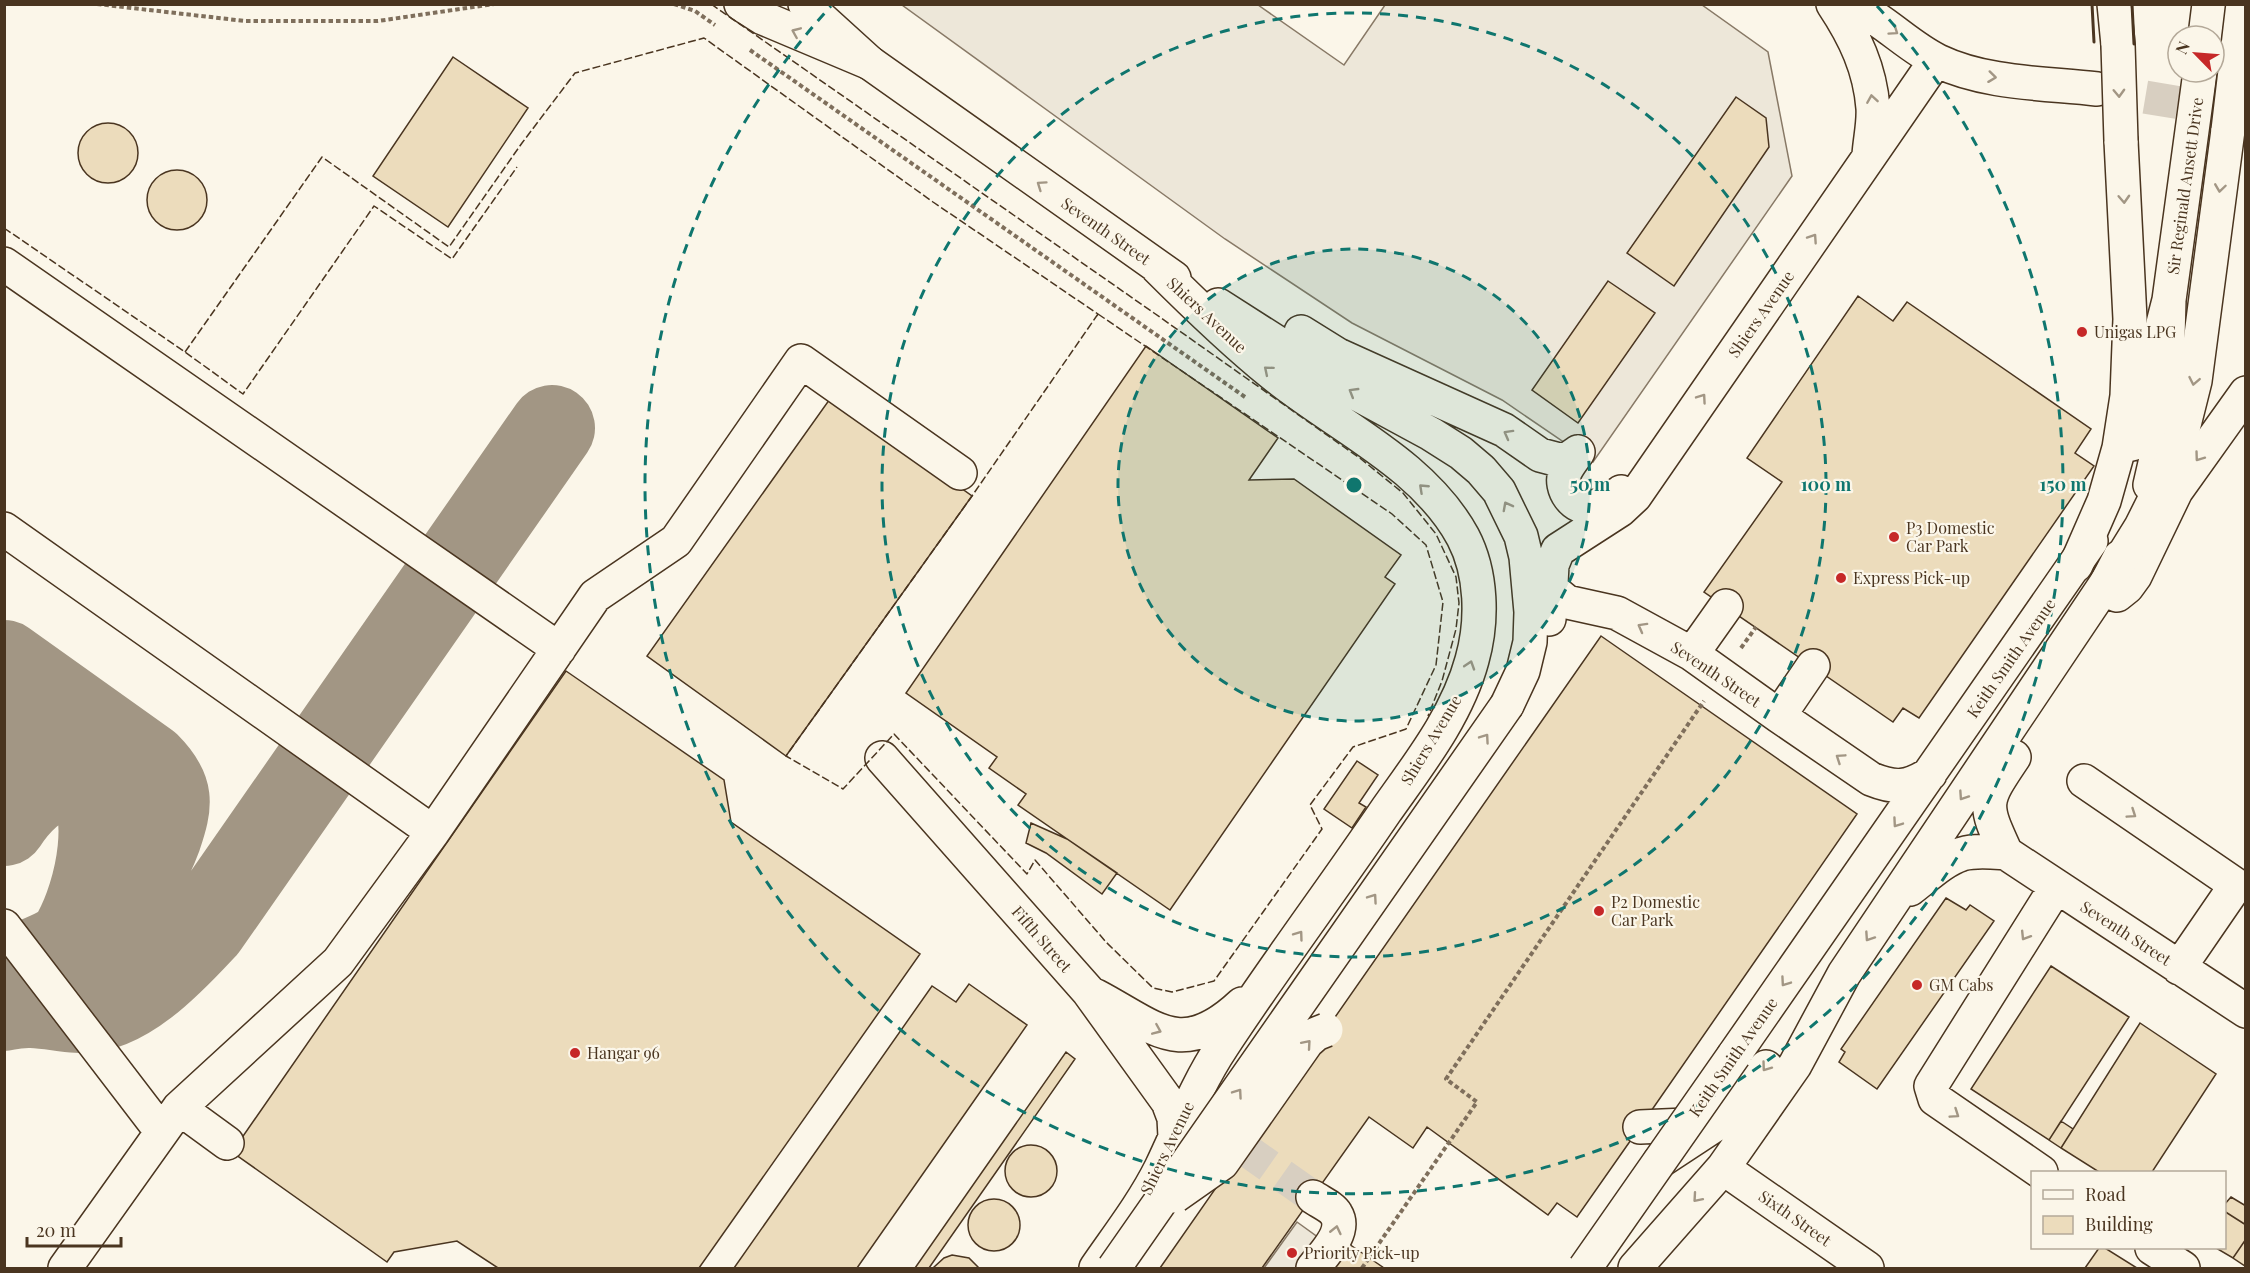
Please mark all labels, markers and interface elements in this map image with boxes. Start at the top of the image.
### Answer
one-way arrow [1887,24,1898,35]
north arrow [2166,24,2226,84]
one-way arrow [792,27,803,39]
text: N [2170,37,2194,57]
one-way arrow [1987,70,1997,83]
one-way arrow [2113,88,2126,97]
one-way arrow [1866,94,1878,103]
street label: Sir Reginald Ansett Drive [2162,96,2207,276]
one-way arrow [1036,181,1047,192]
one-way arrow [2215,184,2227,193]
street label: Seventh Street [1058,192,1155,269]
one-way arrow [2117,195,2130,204]
one-way arrow [1806,234,1817,245]
street label: Shiers Avenue [1723,266,1798,361]
street label: Shiers Avenue [1163,272,1252,357]
place label: Unigas LPG [2094,321,2176,342]
marker: Unigas LPG [2075,325,2089,339]
one-way arrow [1264,366,1275,377]
one-way arrow [2188,376,2201,386]
one-way arrow [1349,387,1359,399]
one-way arrow [1695,394,1706,405]
one-way arrow [1504,430,1514,441]
one-way arrow [2195,451,2206,462]
text: 50 m [1570,472,1611,496]
text: 100 m [1801,472,1852,496]
text: 150 m [2039,472,2087,496]
centre of rings [1344,475,1364,495]
one-way arrow [1419,484,1430,495]
one-way arrow [1503,501,1514,512]
place label: P3 Domestic Car Park [1906,517,1995,556]
marker: P3 Domestic Car Park [1887,530,1901,544]
place label: Express Pick-up [1853,567,1970,588]
marker: Express Pick-up [1834,571,1848,585]
street label: Keith Smith Avenue [1962,594,2060,722]
one-way arrow [1638,623,1648,634]
street label: Seventh Street [1667,636,1766,712]
one-way arrow [1463,660,1475,671]
street label: Shiers Avenue [1395,691,1466,789]
one-way arrow [1478,734,1489,745]
one-way arrow [1836,754,1847,765]
one-way arrow [1959,789,1970,800]
one-way arrow [2126,807,2137,818]
one-way arrow [1893,816,1904,827]
place label: P2 Domestic Car Park [1611,891,1700,930]
one-way arrow [1366,894,1377,905]
street label: Seventh Street [2077,895,2176,970]
street label: Fifth Street [1008,901,1077,976]
marker: P2 Domestic Car Park [1592,904,1606,918]
one-way arrow [1292,930,1303,941]
one-way arrow [2020,930,2032,940]
one-way arrow [1864,931,1876,941]
place label: GM Cabs [1929,974,1993,995]
one-way arrow [1781,976,1792,987]
marker: GM Cabs [1910,978,1924,992]
street label: Keith Smith Avenue [1684,993,1782,1121]
one-way arrow [1151,1023,1162,1035]
one-way arrow [1300,1040,1311,1051]
place label: Hangar 96 [587,1042,660,1063]
marker: Hangar 96 [568,1046,582,1060]
one-way arrow [1762,1060,1773,1071]
one-way arrow [1231,1088,1242,1099]
street label: Shiers Avenue [1135,1098,1198,1198]
one-way arrow [1948,1107,1959,1118]
legend [2031,1171,2226,1249]
text: Road [2085,1182,2126,1206]
street label: Sixth Street [1755,1185,1836,1250]
one-way arrow [1693,1191,1704,1202]
scale bar [27,1210,122,1248]
text: Building [2085,1212,2153,1236]
text: 20 m [36,1218,76,1242]
one-way arrow [1328,1225,1341,1235]
place label: Priority Pick-up [1304,1242,1420,1263]
marker: Priority Pick-up [1285,1246,1299,1260]

